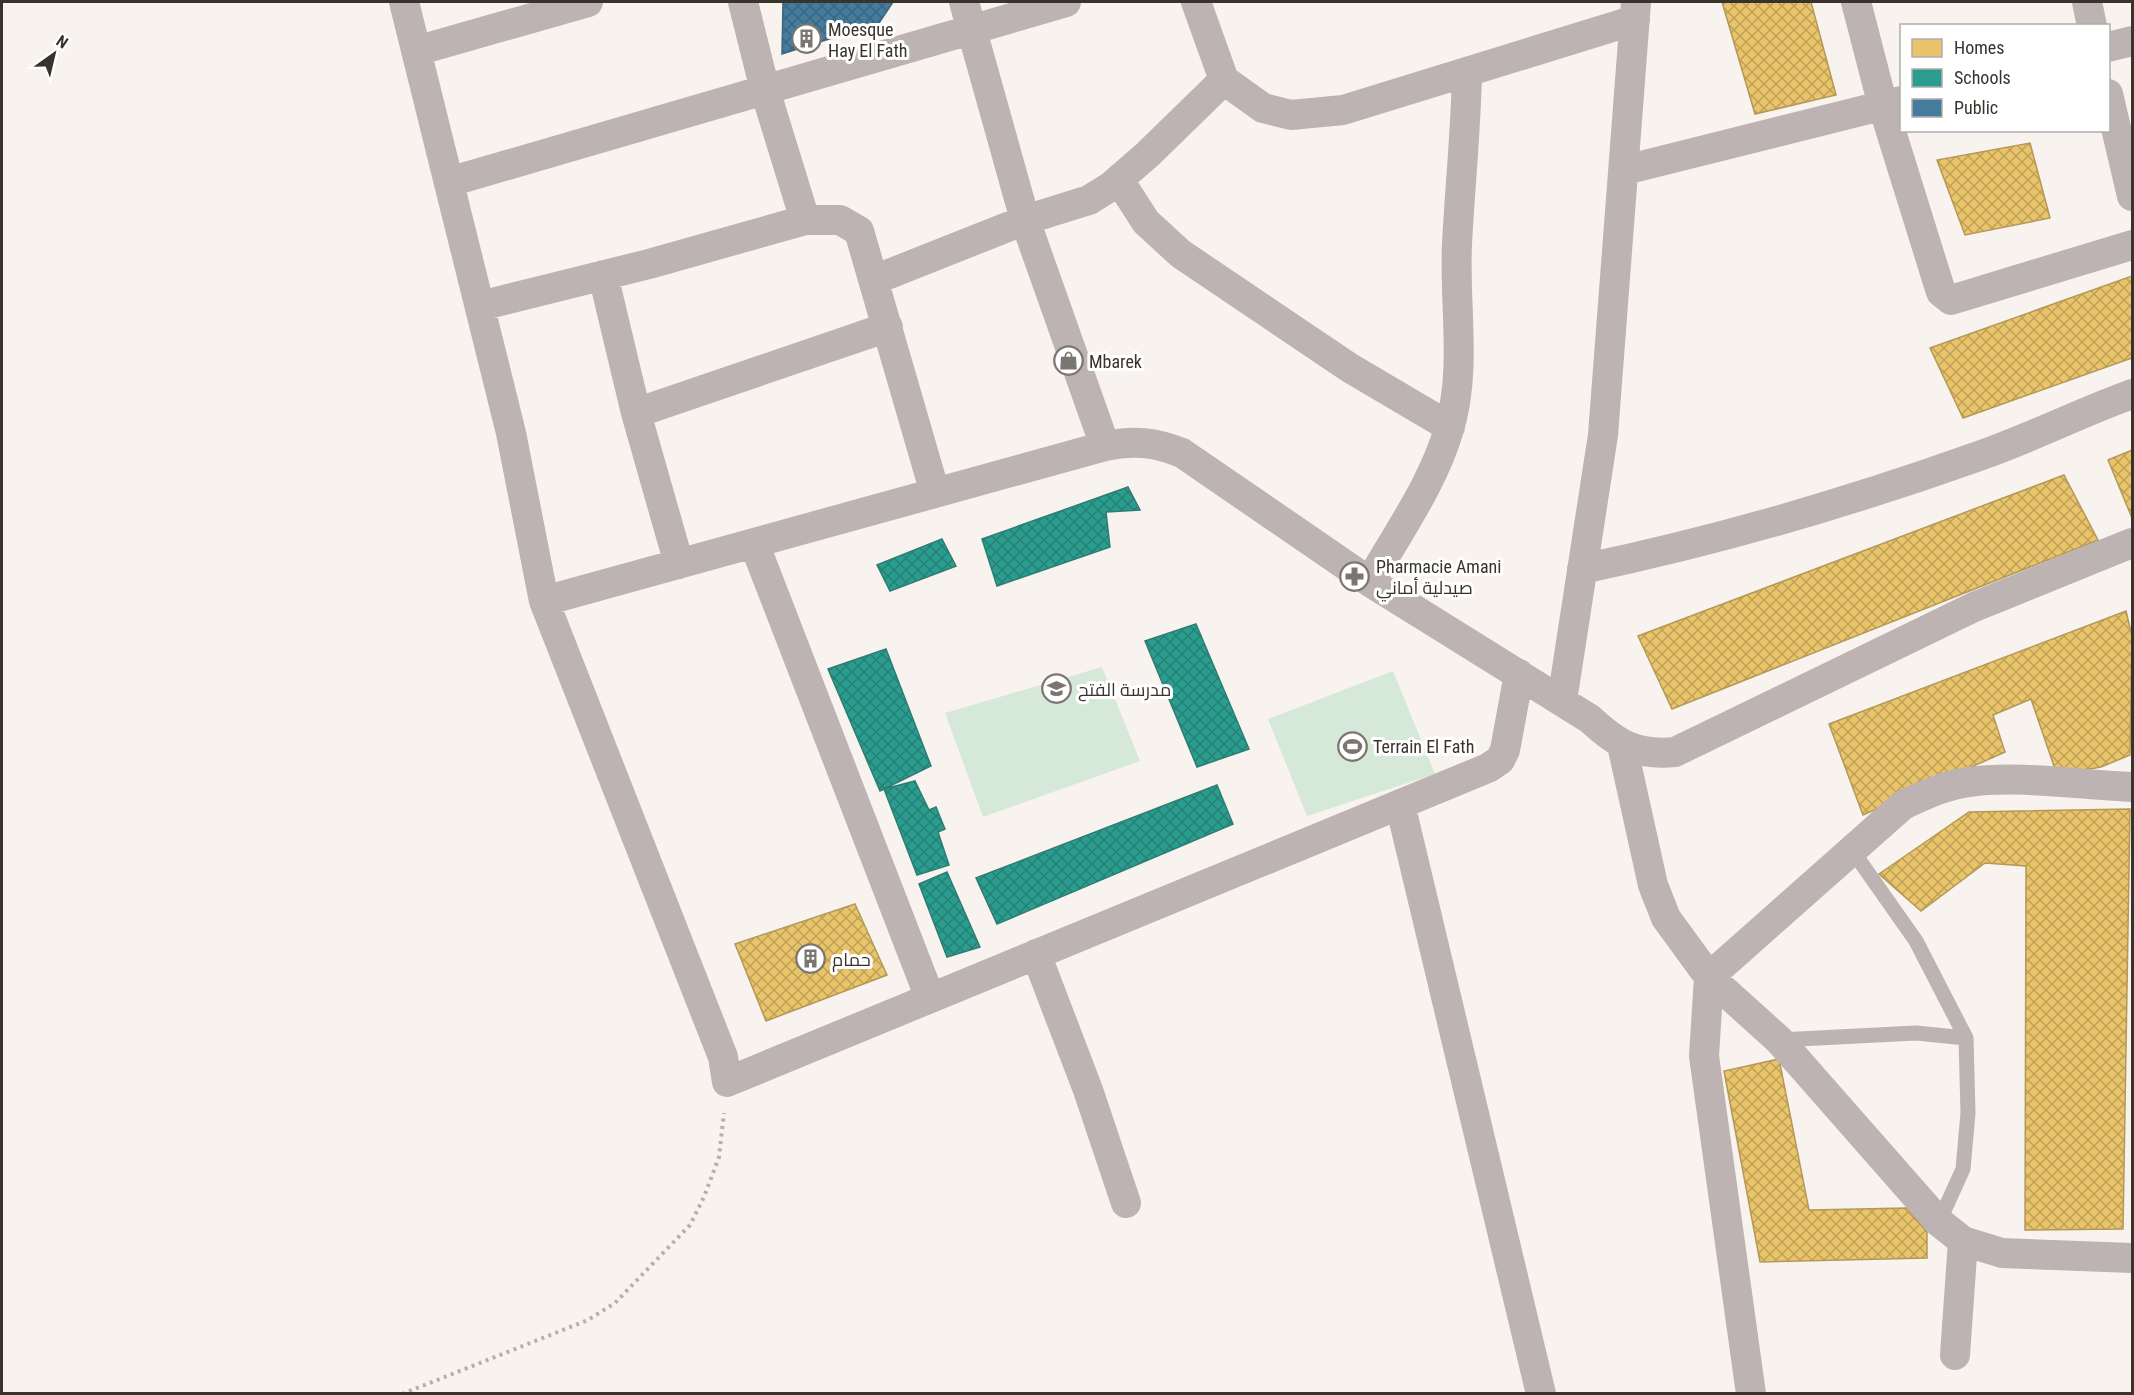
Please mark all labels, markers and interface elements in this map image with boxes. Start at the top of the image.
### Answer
place label: Moesque Hay El Fath [828,19,908,61]
building icon: Moesque Hay El Fath [791,23,823,55]
north arrow [24,24,84,84]
legend [1900,24,2110,132]
text: N [53,31,71,53]
text: Homes [1954,37,2004,58]
text: Schools [1954,67,2011,88]
text: Public [1954,97,1998,118]
shop icon: Mbarek [1052,345,1084,377]
place label: Mbarek [1089,351,1142,372]
place label: Pharmacie Amani صيدلية أماني [1376,556,1501,602]
pharmacy icon: Pharmacie Amani صيدلية أماني [1339,560,1371,592]
school or university icon: مدرسة الفتح [1041,673,1073,705]
place label: مدرسة الفتح [1078,679,1171,702]
sports icon: Terrain El Fath [1336,730,1368,762]
place label: Terrain El Fath [1373,736,1474,757]
building icon: حمام [795,943,827,975]
place label: حمام [832,949,871,972]

